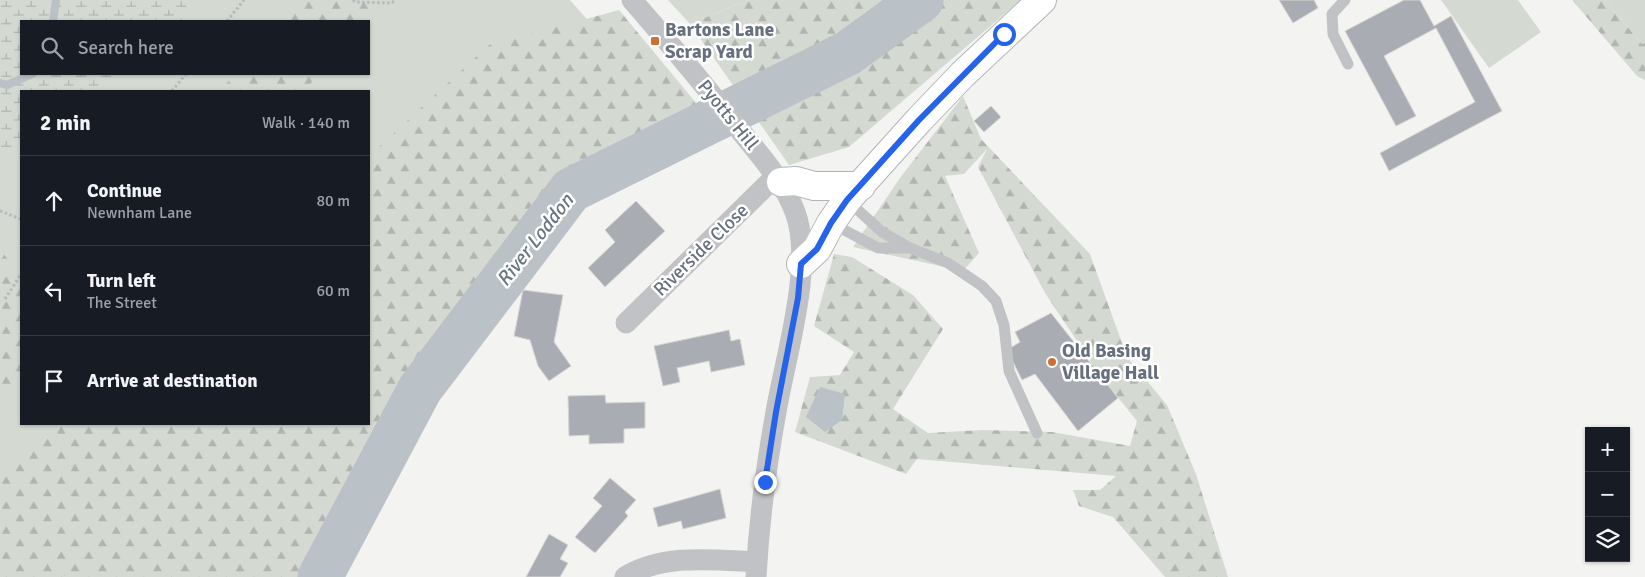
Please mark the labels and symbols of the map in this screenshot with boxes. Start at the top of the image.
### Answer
place label: Bartons Lane Scrap Yard [665,18,774,64]
route start [993,23,1016,46]
marker: Bartons Lane Scrap Yard [649,35,661,47]
street label: Pyotts Hill [692,75,764,155]
water label: River Loddon [491,188,580,291]
street label: Riverside Close [648,199,754,301]
place label: Old Basing Village Hall [1062,339,1159,385]
marker: Old Basing Village Hall [1046,356,1058,368]
route end [754,471,777,494]

